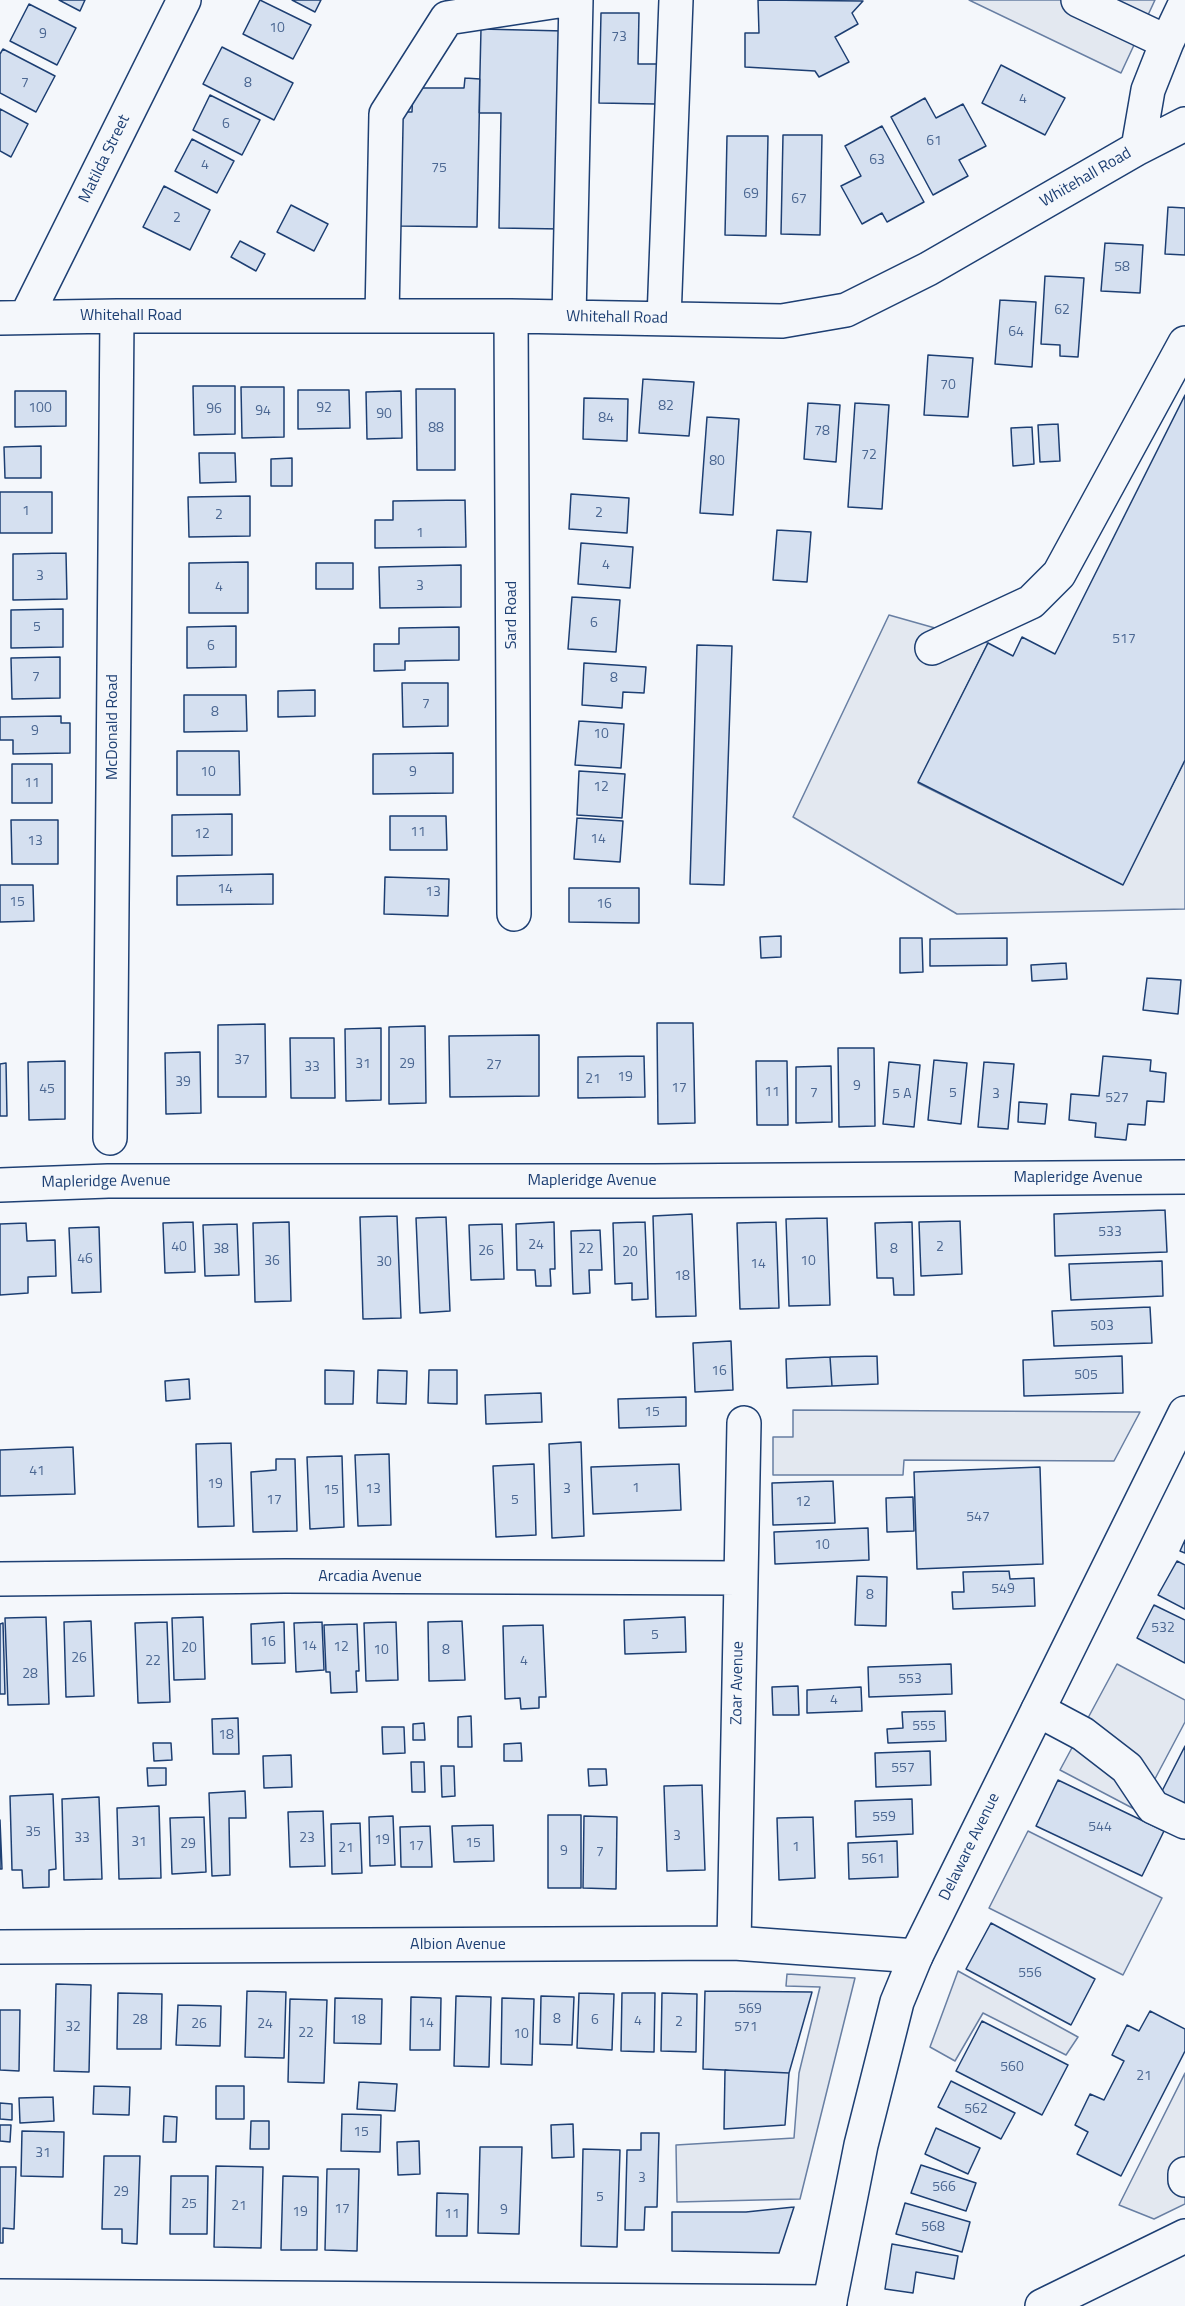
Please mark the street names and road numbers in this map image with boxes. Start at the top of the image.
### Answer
street label: Matilda Street [75,112,135,206]
street label: Whitehall Road [1037,144,1135,212]
street label: Whitehall Road [80,306,182,326]
street label: Whitehall Road [566,308,668,328]
street label: Sard Road [502,581,522,649]
street label: McDonald Road [103,674,123,780]
street label: Mapleridge Avenue [1013,1168,1143,1188]
street label: Mapleridge Avenue [41,1171,171,1193]
street label: Mapleridge Avenue [527,1171,657,1191]
street label: Arcadia Avenue [318,1567,422,1587]
street label: Zoar Avenue [728,1641,748,1725]
street label: Delaware Avenue [936,1790,1004,1904]
street label: Albion Avenue [410,1935,506,1955]

